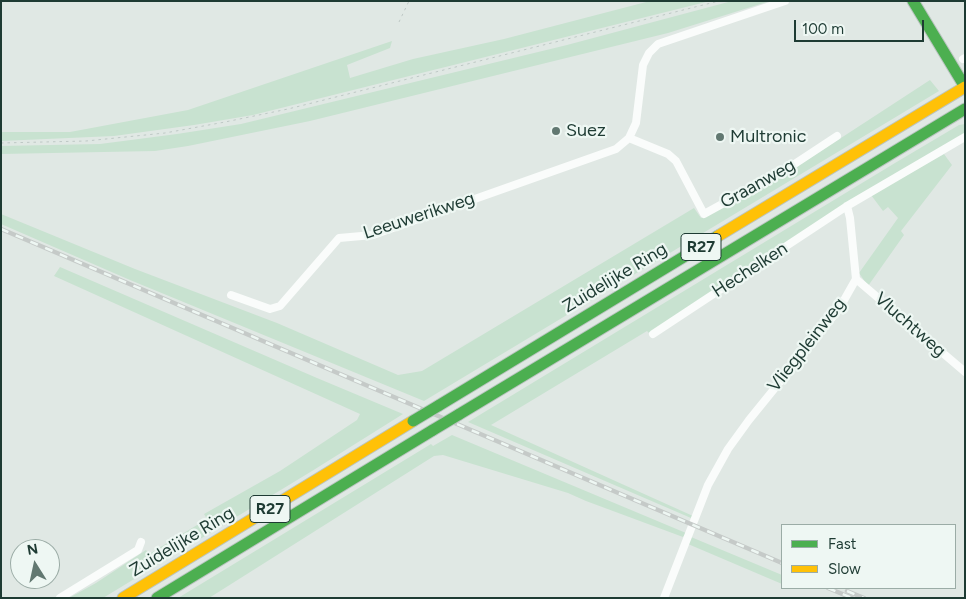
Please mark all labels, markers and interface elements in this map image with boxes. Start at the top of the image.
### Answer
scale bar [796,10,926,42]
text: 100 m [802,20,844,38]
place label: Suez [566,120,606,142]
marker: Suez [550,125,562,137]
place label: Multronic [730,126,807,148]
marker: Multronic [714,131,726,143]
street label: Graanweg [717,155,799,213]
street label: Leeuwerikweg [360,188,478,244]
road number: R27 [681,233,721,260]
street label: Zuidelijke Ring [559,238,671,318]
street label: Hechelken [708,238,792,302]
street label: Vluchtweg [870,288,950,362]
street label: Vliegpleinweg [763,294,851,396]
road number: R27 [250,496,290,522]
street label: Zuidelijke Ring [126,502,238,582]
legend [781,524,956,589]
text: Fast [828,535,856,553]
north arrow [10,539,60,589]
text: N [26,540,39,559]
text: Slow [828,560,861,578]

